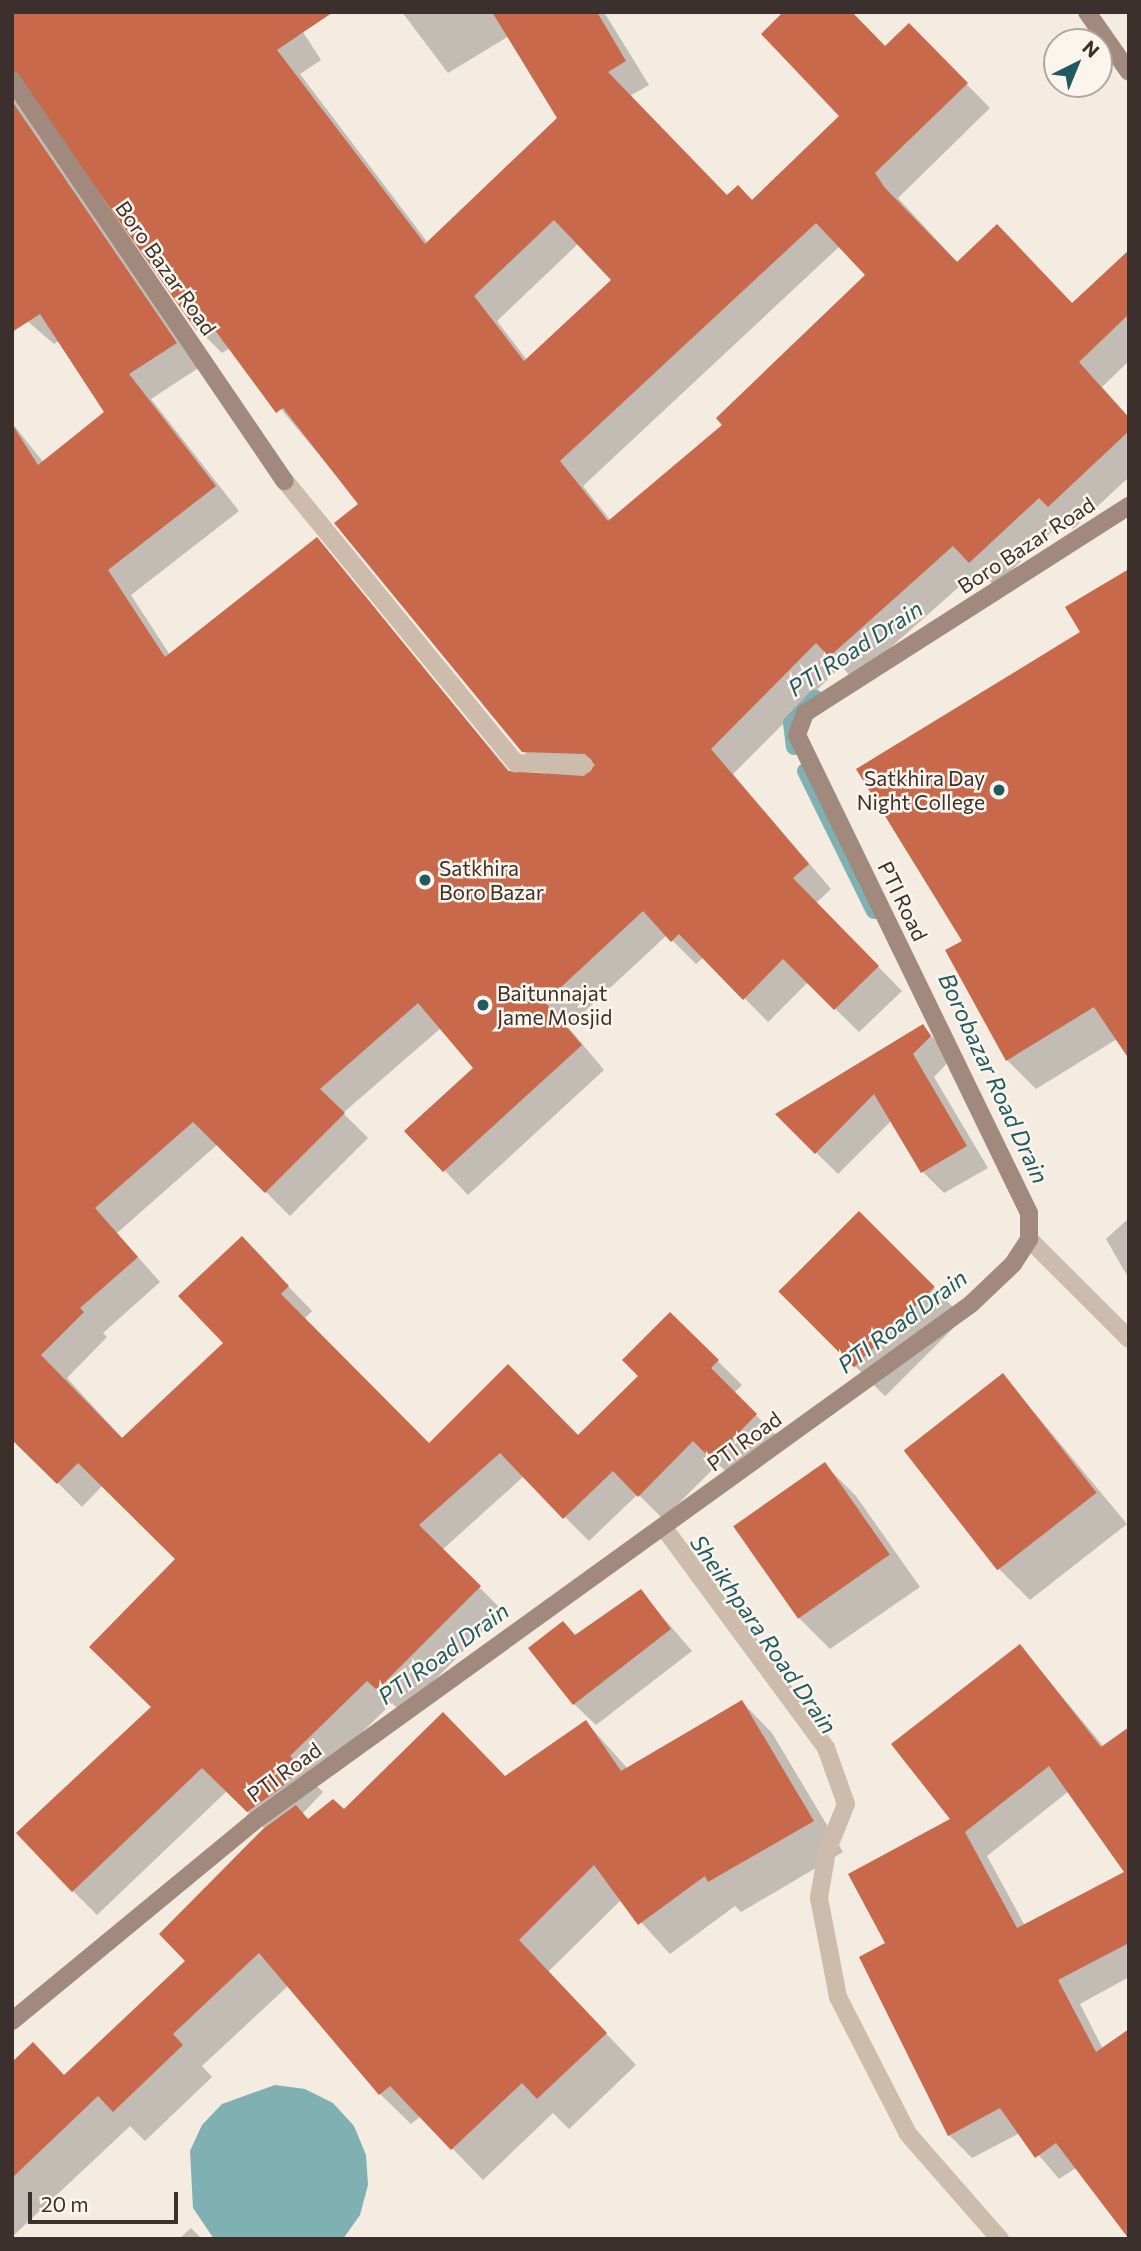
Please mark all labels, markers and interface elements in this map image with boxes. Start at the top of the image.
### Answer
north arrow [1043,28,1113,98]
text: N [1078,35,1104,62]
street label: Boro Bazar Road [110,196,222,340]
street label: Boro Bazar Road [953,491,1099,599]
water label: PTI Road Drain [783,594,927,702]
place label: Satkhira Day Night College [857,765,985,815]
marker: Satkhira Day Night College [991,782,1007,798]
place label: Satkhira Boro Bazar [439,855,544,905]
street label: PTI Road [873,857,933,945]
marker: Satkhira Boro Bazar [417,872,433,888]
water label: Borobazar Road Drain [933,968,1055,1188]
place label: Baitunnajat Jame Mosjid [497,980,612,1030]
marker: Baitunnajat Jame Mosjid [475,997,491,1013]
water label: PTI Road Drain [832,1263,972,1379]
street label: PTI Road [702,1406,786,1476]
water label: Sheikhpara Road Drain [685,1529,843,1739]
water label: PTI Road Drain [372,1596,514,1710]
street label: PTI Road [242,1737,326,1807]
scale bar [32,2178,182,2222]
text: 20 m [41,2191,89,2216]

